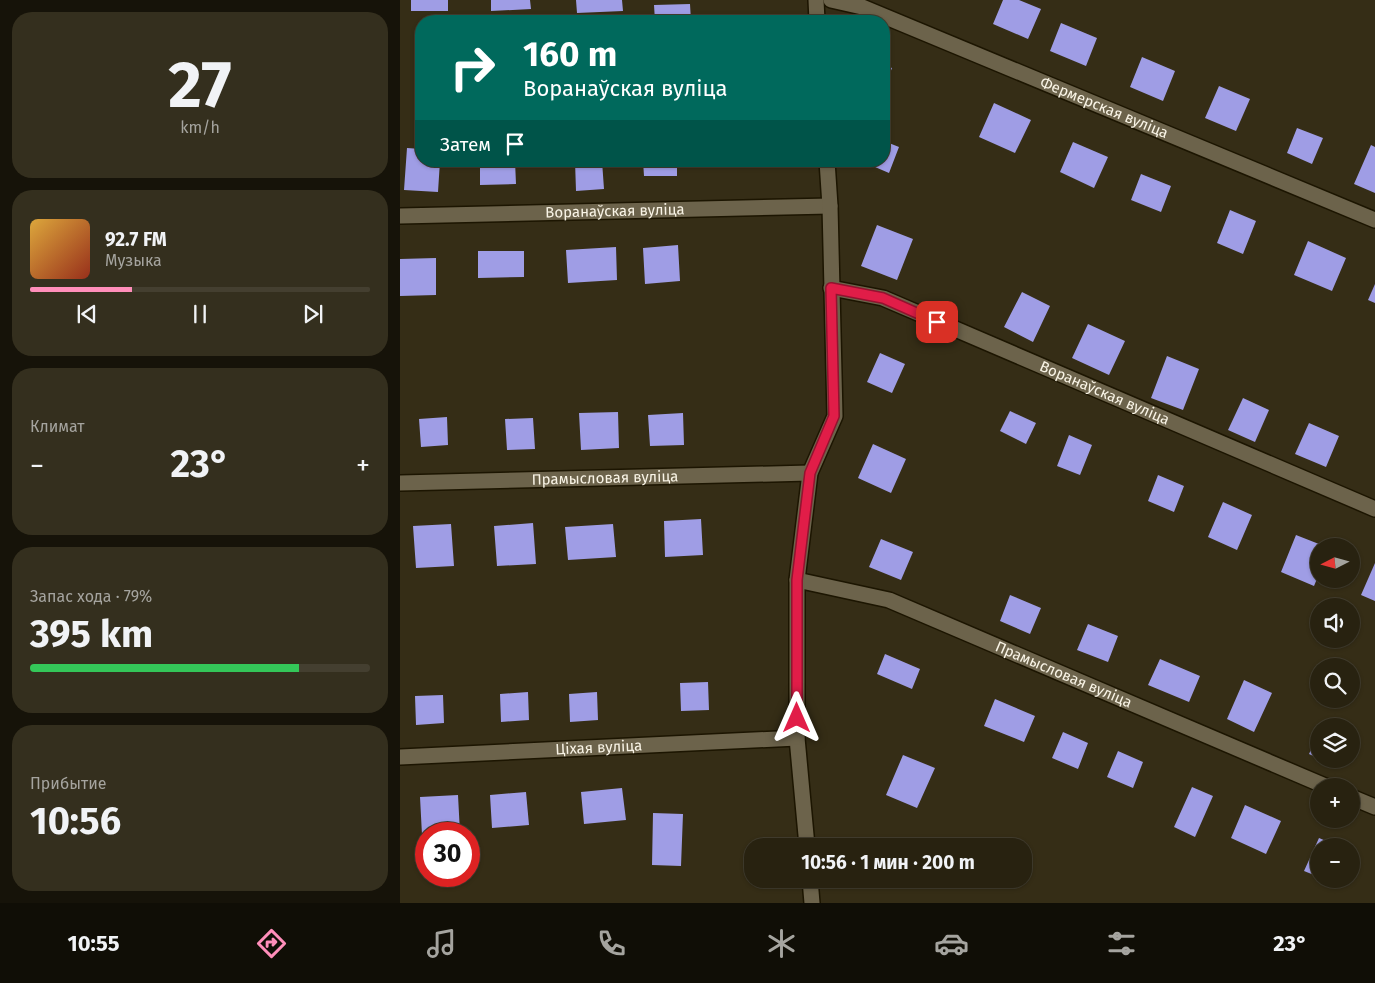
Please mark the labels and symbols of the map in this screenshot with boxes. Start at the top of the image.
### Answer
street label: Фермерская вуліца [1037,73,1171,142]
street label: Воранаўская вуліца [545,200,685,222]
pin [916,301,958,343]
street label: Воранаўская вуліца [1037,357,1172,429]
street label: Прамысловая вуліца [531,467,679,489]
north arrow [1310,538,1360,588]
street label: Прамысловая вуліца [993,637,1135,712]
position arrow [770,691,822,743]
street label: Ціхая вуліца [555,736,643,759]
speed limit sign: 30 [415,822,480,887]

